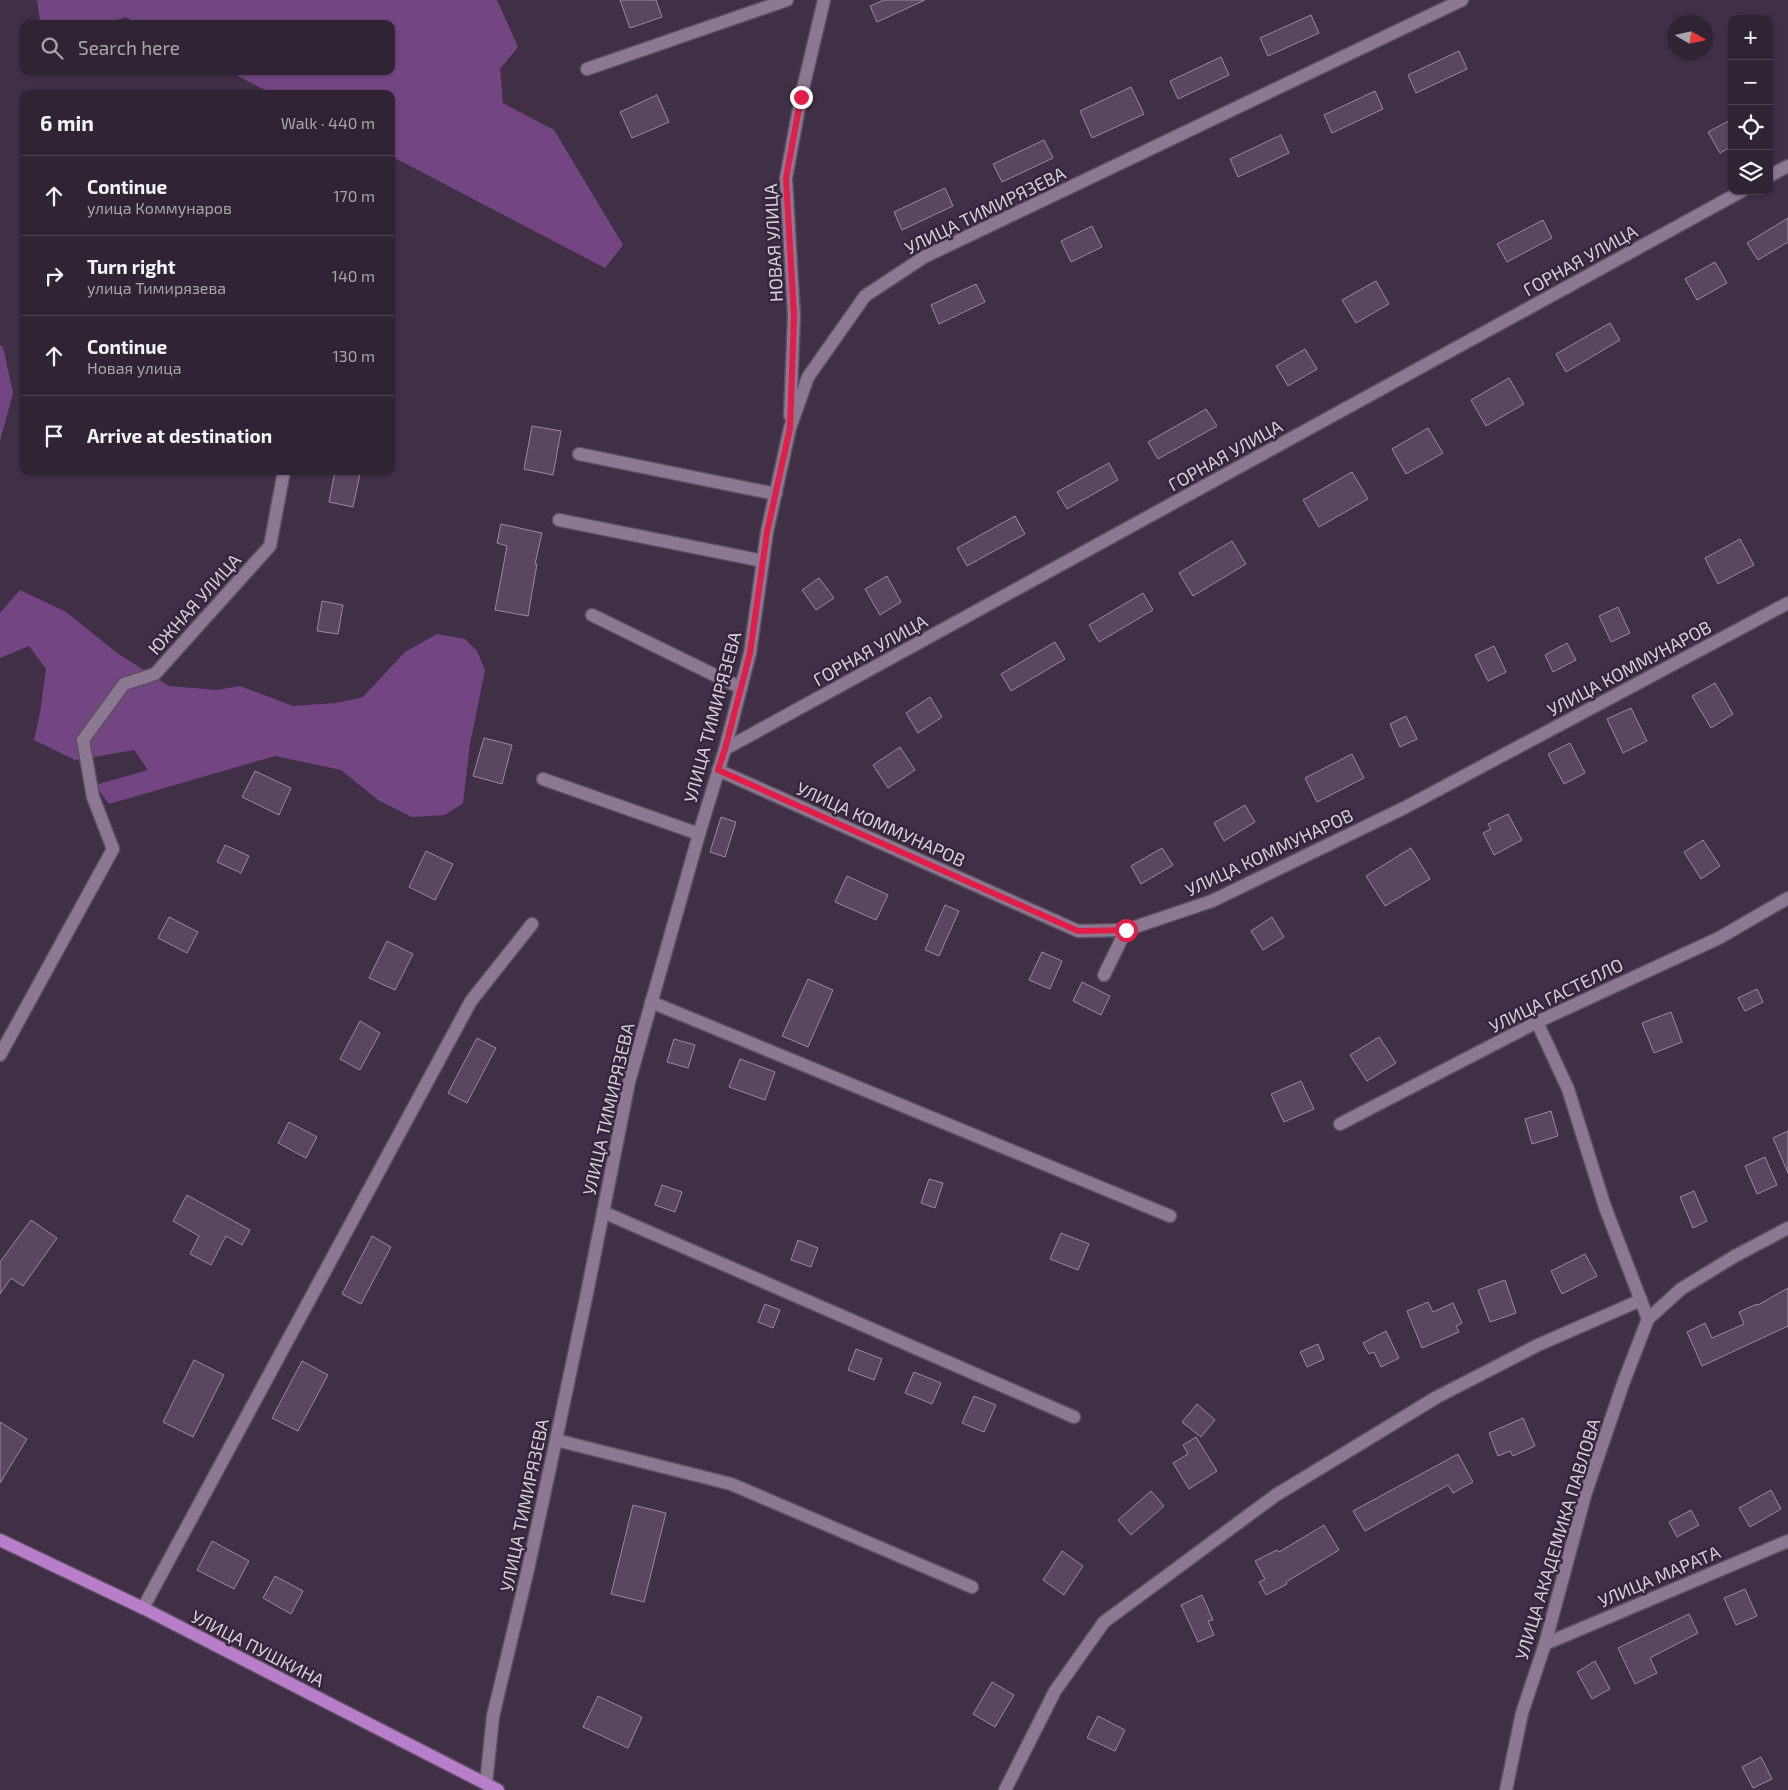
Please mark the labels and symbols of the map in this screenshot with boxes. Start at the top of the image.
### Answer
north arrow [1668,15,1713,60]
route end [790,86,813,109]
street label: УЛИЦА ТИМИРЯЗЕВА [901,161,1070,259]
street label: НОВАЯ УЛИЦА [759,182,787,303]
street label: ГОРНАЯ УЛИЦА [1519,219,1642,300]
street label: ГОРНАЯ УЛИЦА [1164,414,1287,495]
street label: ЮЖНАЯ УЛИЦА [143,548,246,659]
street label: ГОРНАЯ УЛИЦА [809,609,932,690]
street label: УЛИЦА КОММУНАРОВ [1543,615,1715,721]
street label: УЛИЦА ТИМИРЯЗЕВА [679,628,746,805]
street label: УЛИЦА КОММУНАРОВ [793,777,969,871]
street label: УЛИЦА КОММУНАРОВ [1182,803,1356,901]
route start [1115,919,1138,942]
street label: УЛИЦА ГАСТЕЛЛО [1485,953,1627,1037]
street label: УЛИЦА ТИМИРЯЗЕВА [577,1020,639,1197]
street label: УЛИЦА АКАДЕМИКА ПАВЛОВА [1510,1415,1605,1663]
street label: УЛИЦА ТИМИРЯЗЕВА [495,1416,553,1593]
street label: УЛИЦА МАРАТА [1595,1540,1724,1612]
street label: УЛИЦА ПУШКИНА [188,1605,329,1691]

